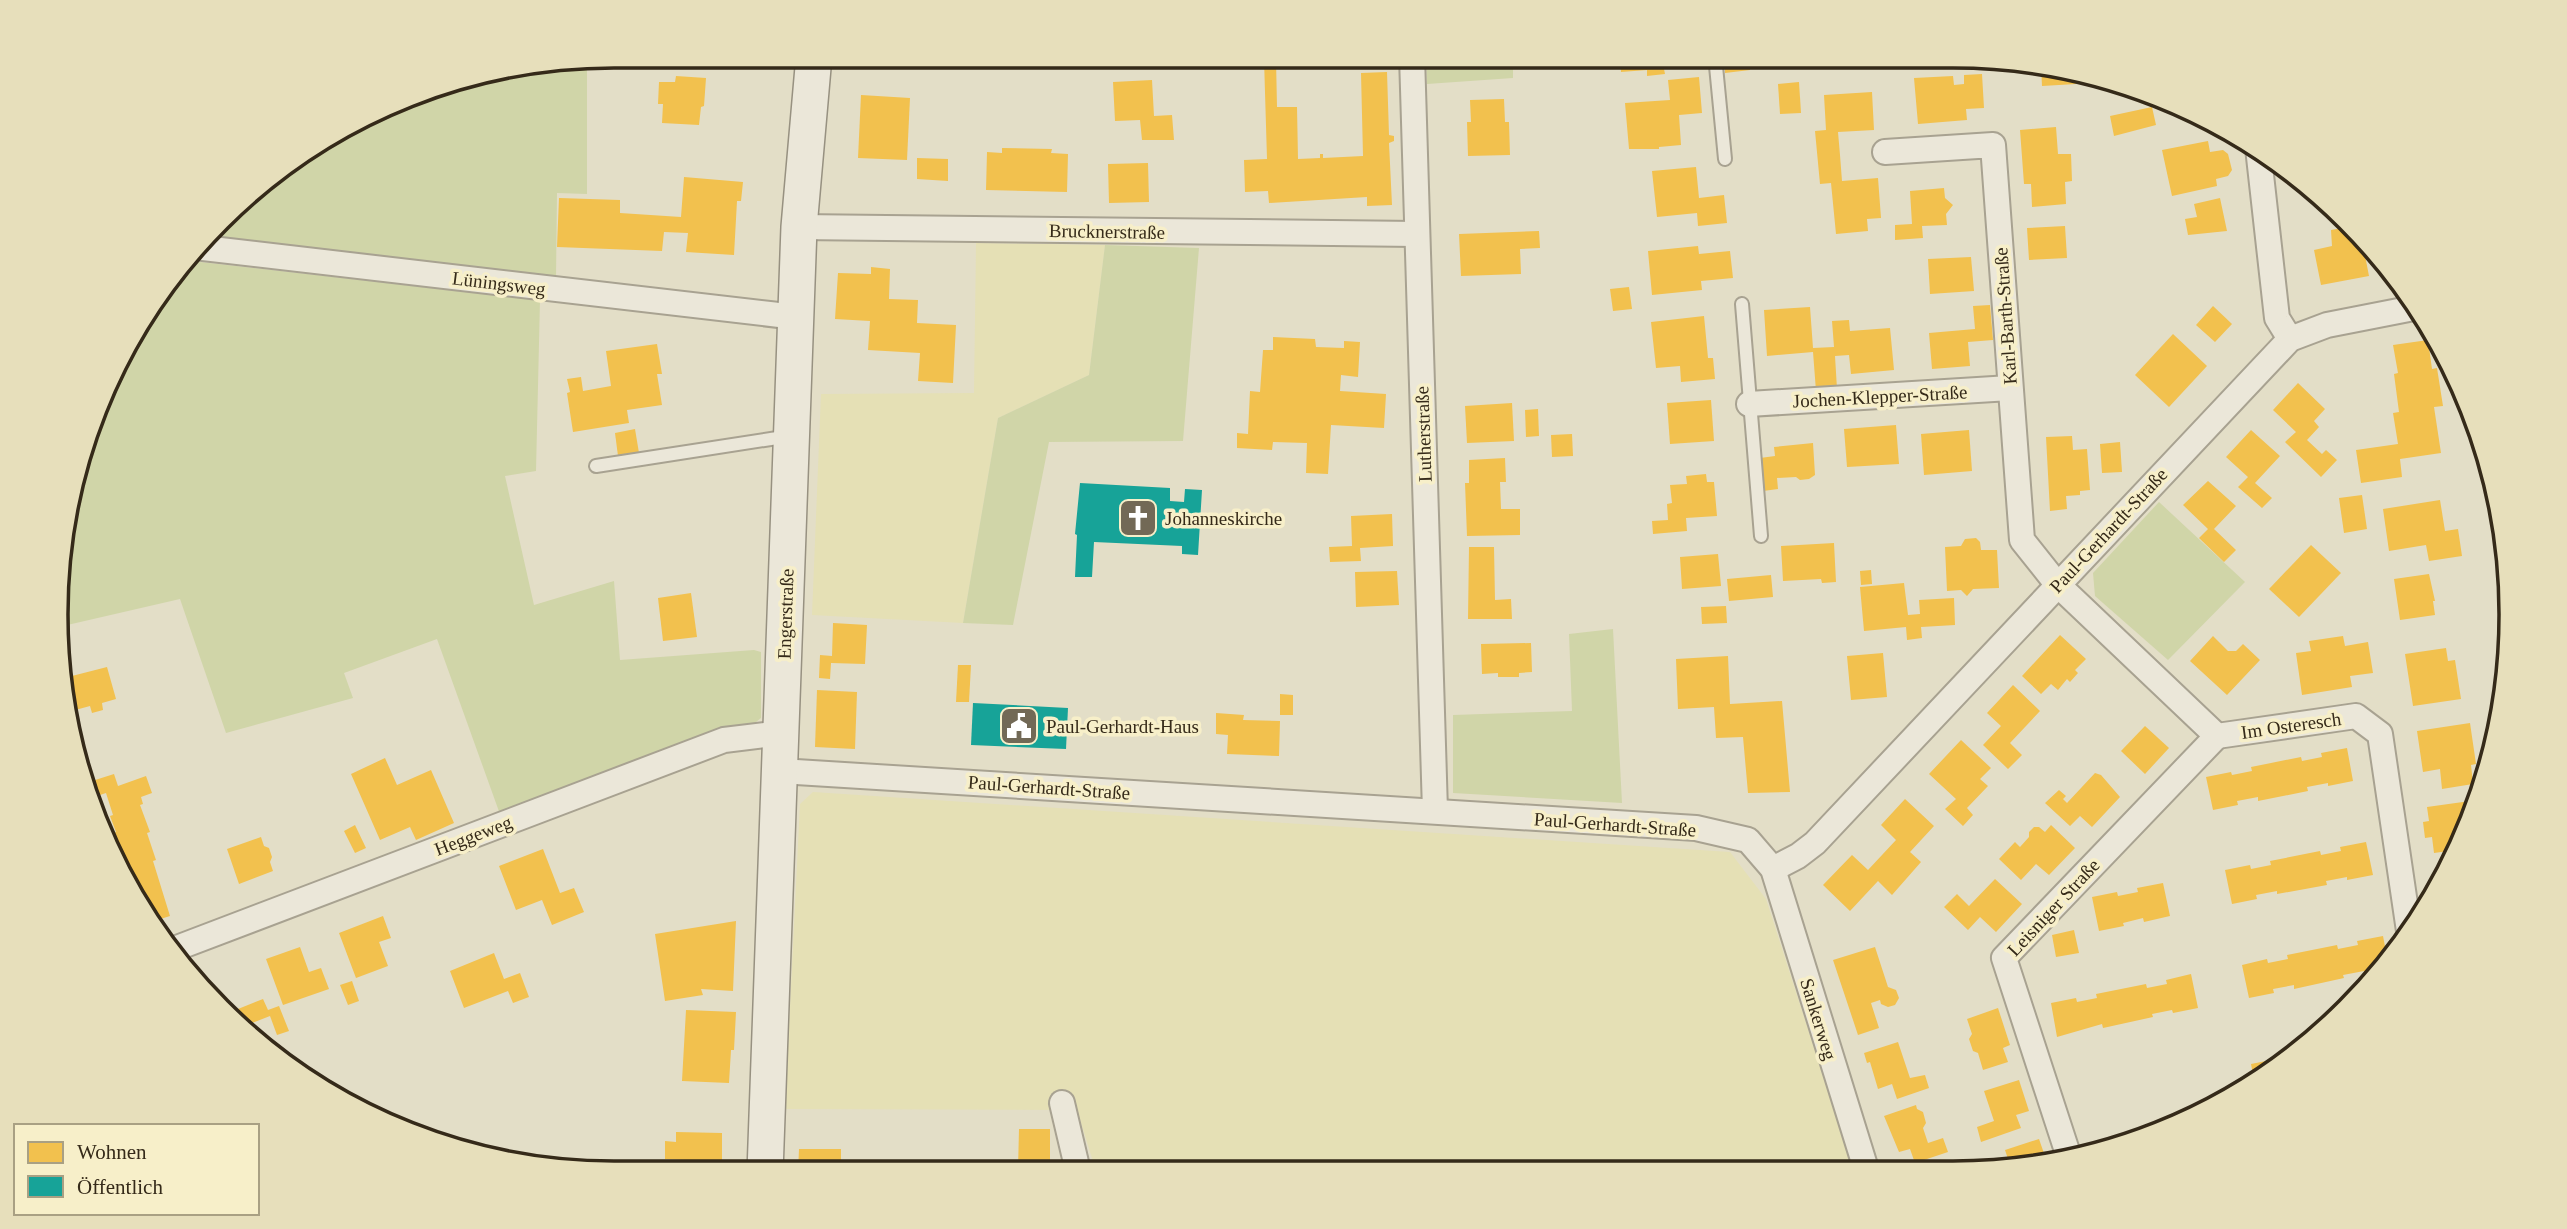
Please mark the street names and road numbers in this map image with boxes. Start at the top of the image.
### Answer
street label: Brucknerstraße [1049,220,1165,243]
street label: Karl-Barth-Straße [1990,247,2021,385]
street label: Lüningsweg [451,267,547,300]
street label: Jochen-Klepper-Straße [1792,381,1968,412]
street label: Lutherstraße [1411,386,1436,482]
street label: Paul-Gerhardt-Straße [2045,464,2171,597]
street label: Engerstraße [773,568,798,660]
street label: Im Osteresch [2240,708,2343,743]
street label: Paul-Gerhardt-Straße [967,771,1131,804]
street label: Paul-Gerhardt-Straße [1533,808,1697,841]
street label: Heggeweg [431,811,515,860]
street label: Leisniger Straße [2003,854,2104,960]
street label: Sankerweg [1796,976,1841,1063]

